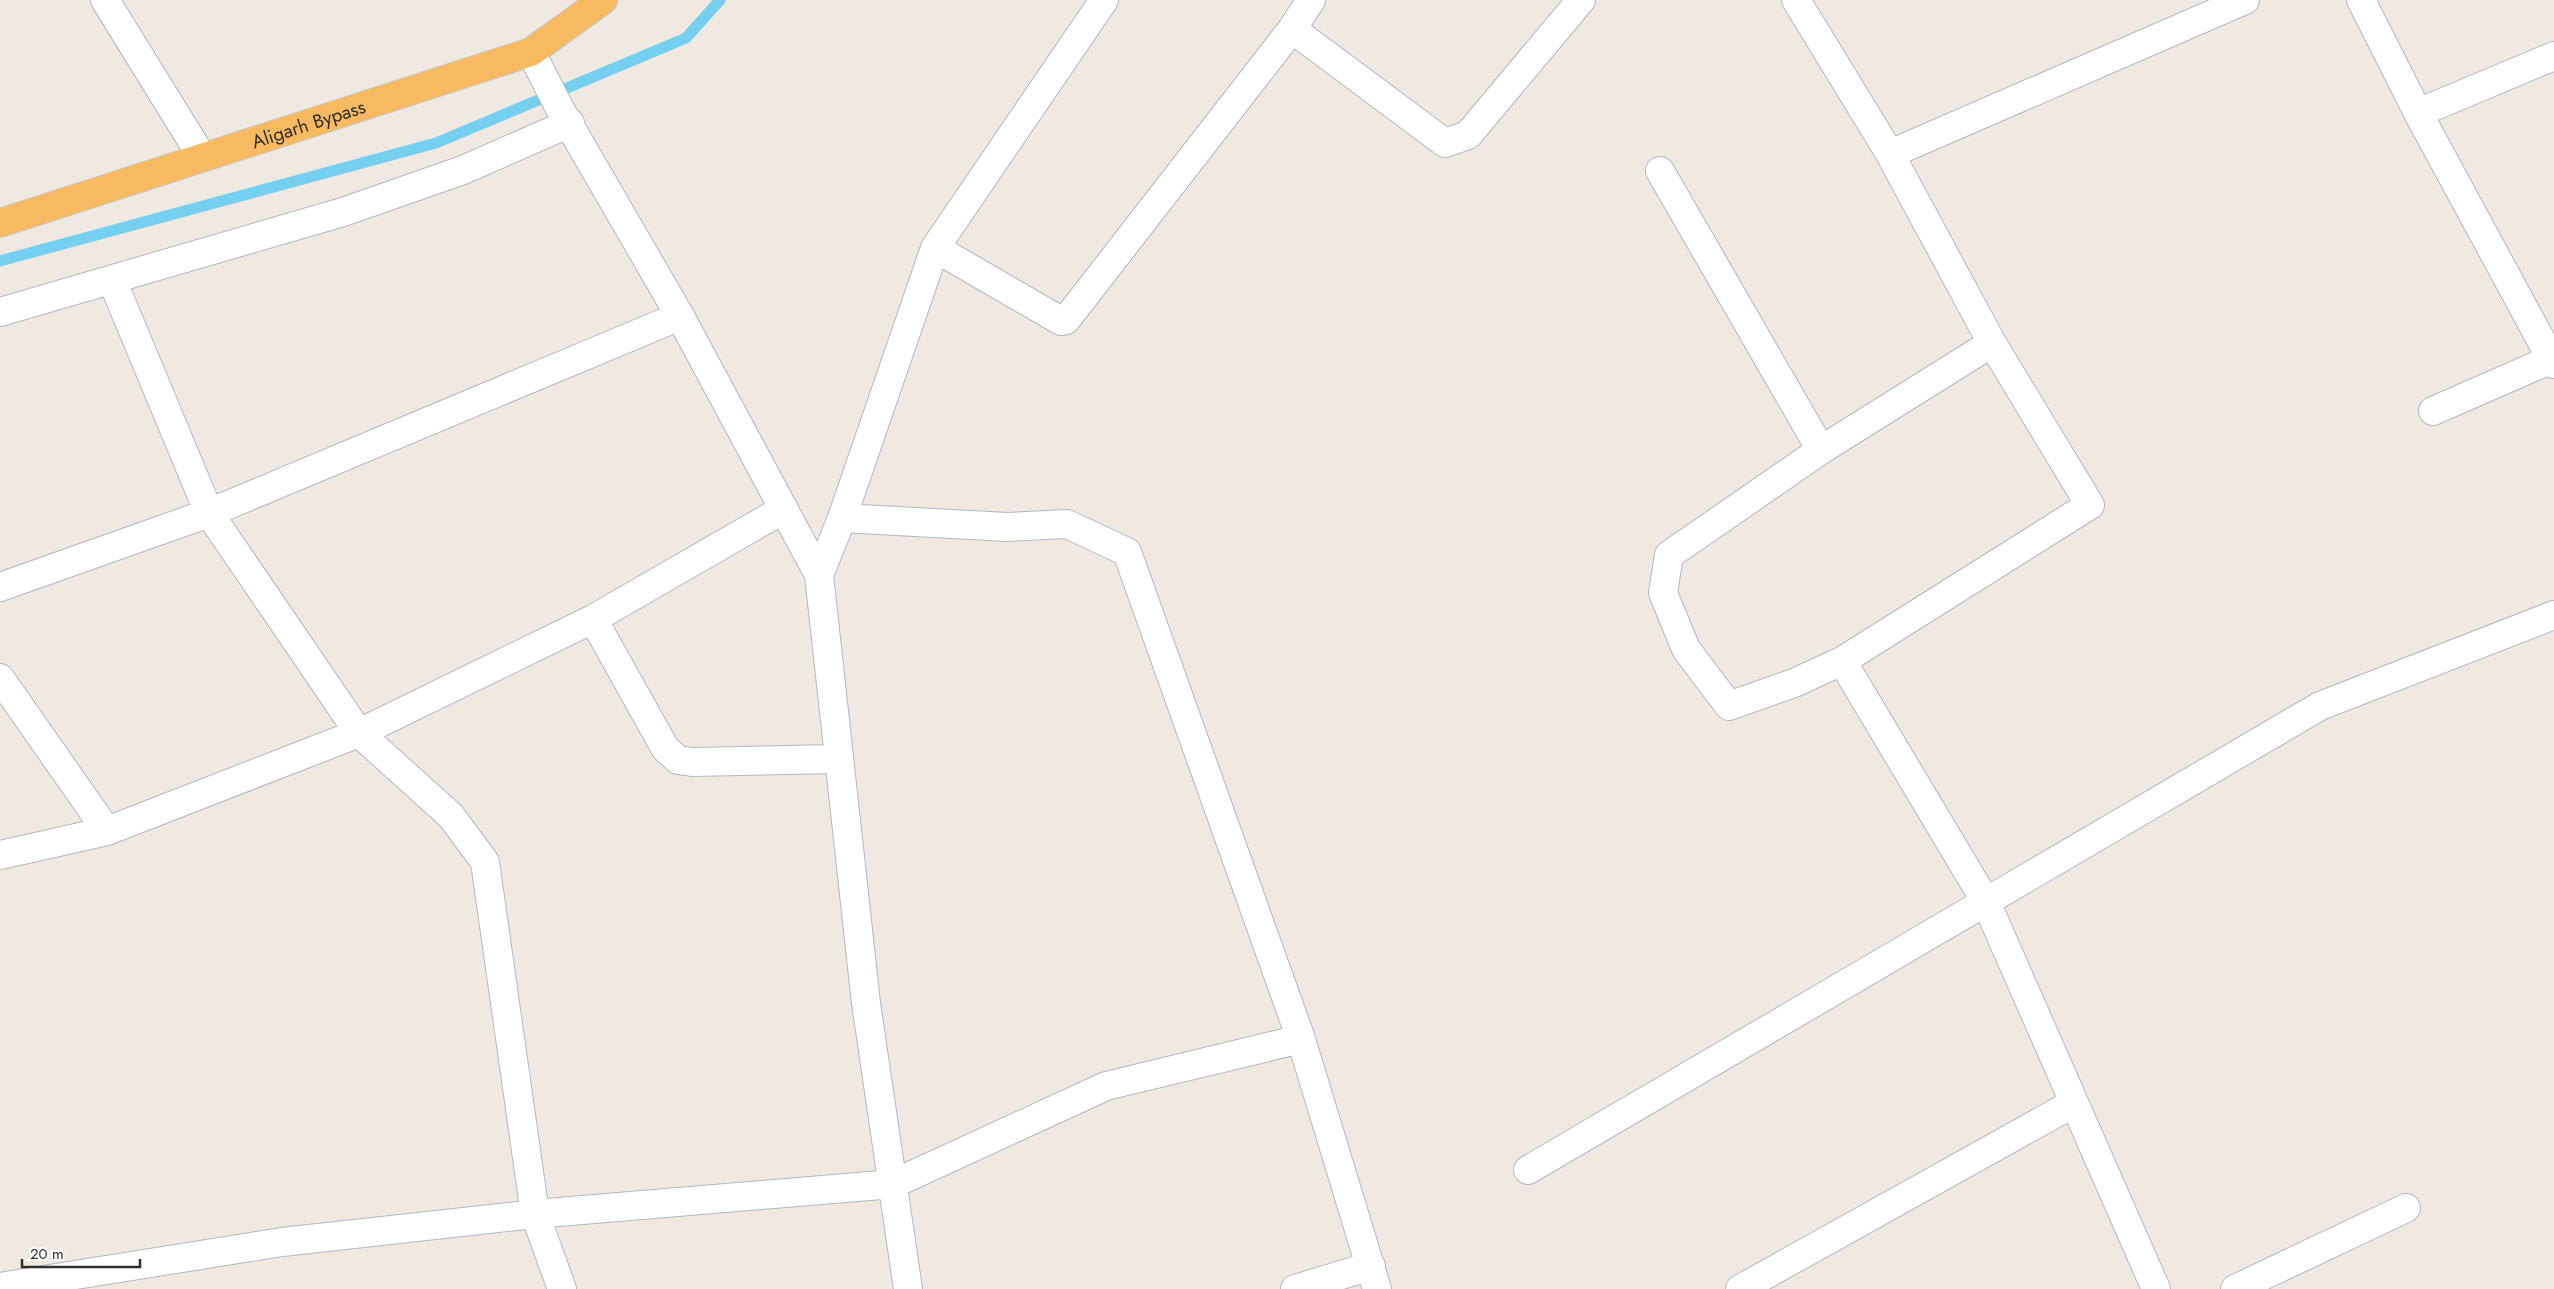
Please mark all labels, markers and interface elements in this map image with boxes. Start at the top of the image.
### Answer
street label: Aligarh Bypass [248,93,369,155]
scale bar [22,1236,140,1268]
text: 20 m [30,1243,64,1265]

